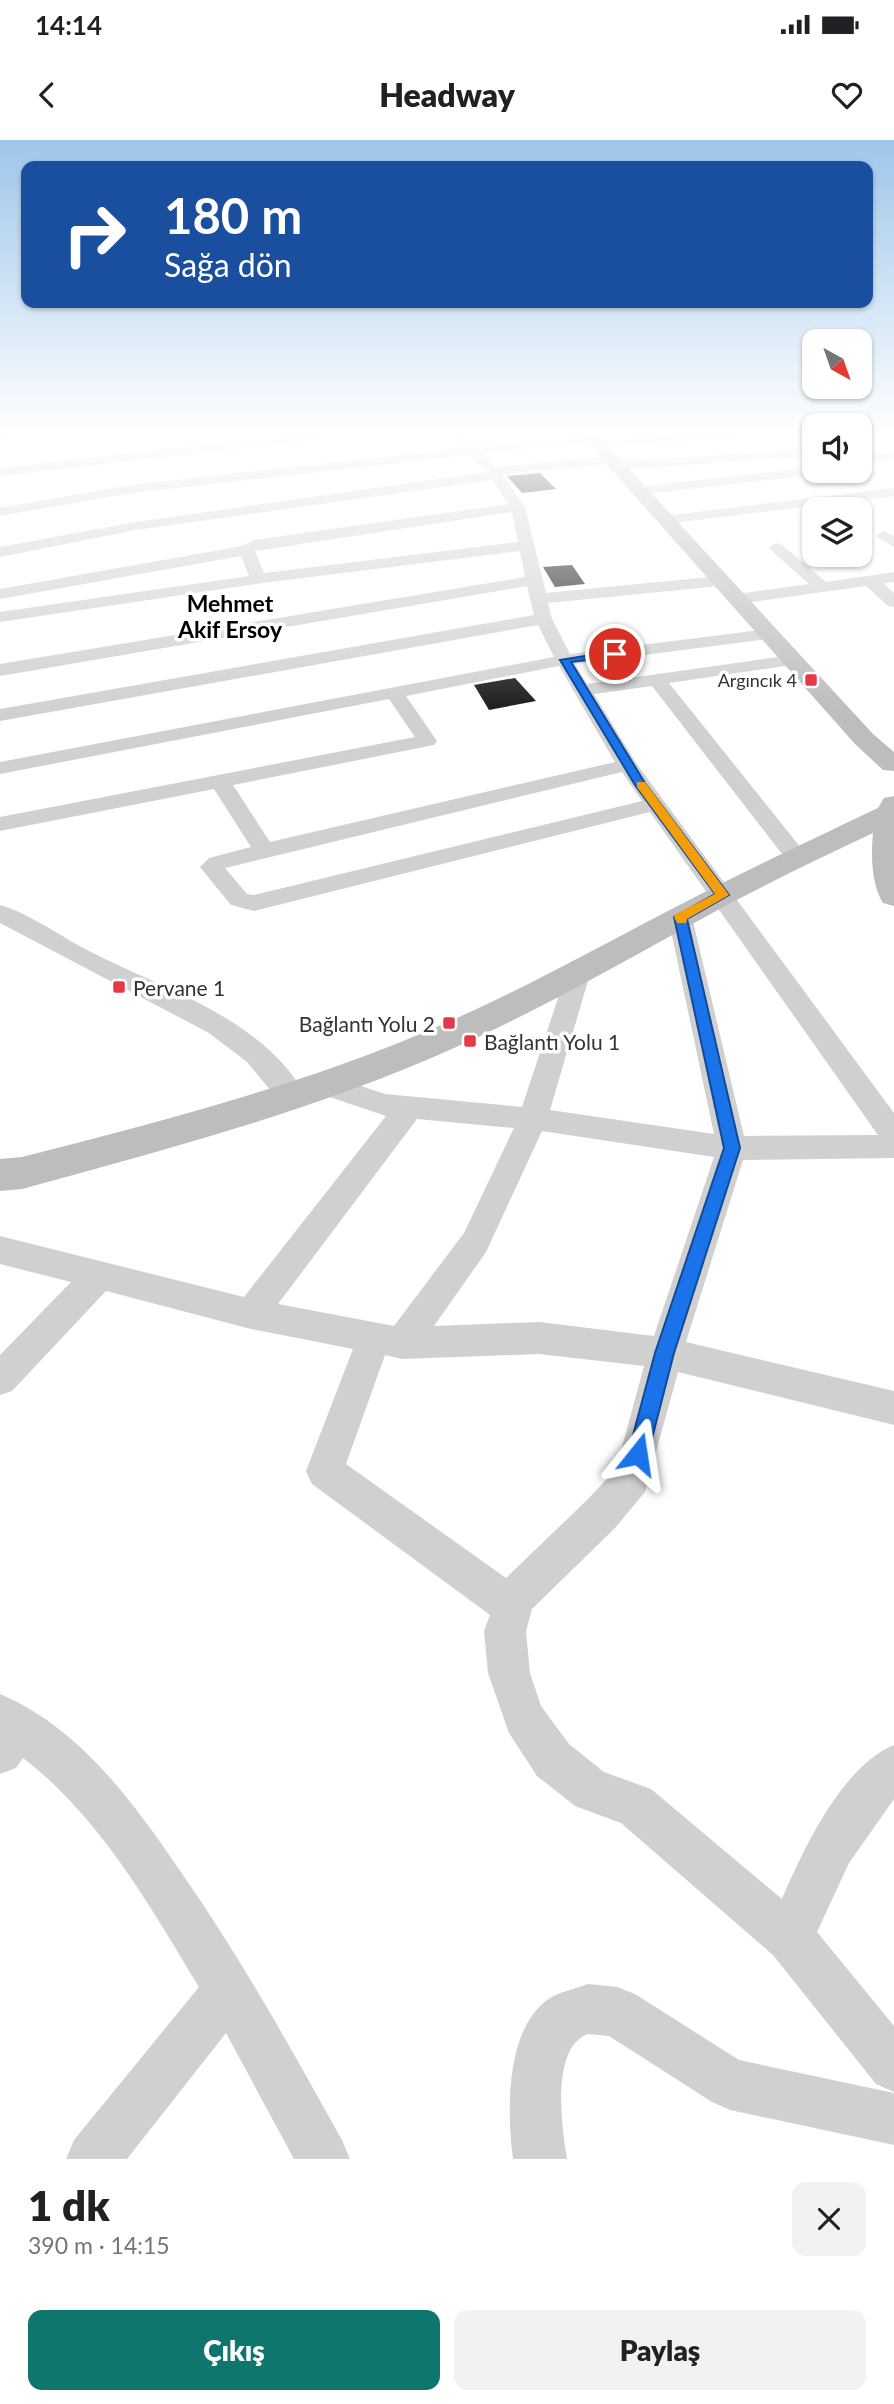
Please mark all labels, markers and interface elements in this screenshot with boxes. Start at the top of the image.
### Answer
text: 14:14 [35,9,102,41]
text: Headway [379,75,515,114]
icon: back [28,76,66,114]
icon: heart [828,76,866,114]
text: 180 m [164,186,302,244]
icon: right [49,189,140,280]
text: Sağa dön [164,245,292,284]
north arrow [802,329,872,399]
map controls [802,329,872,567]
button: sound [802,413,872,483]
button: layers [802,497,872,567]
district label: Mehmet Akif Ersoy [177,589,283,643]
pin [585,624,645,684]
icon: arrive [596,635,634,673]
place label: Argıncık 4 [718,669,797,691]
marker: Argıncık 4 [803,672,819,688]
place label: Pervane 1 [133,975,225,1000]
marker: Pervane 1 [111,979,127,995]
place label: Bağlantı Yolu 2 [299,1011,435,1036]
marker: Bağlantı Yolu 2 [441,1015,457,1031]
place label: Bağlantı Yolu 1 [484,1029,620,1054]
marker: Bağlantı Yolu 1 [462,1033,478,1049]
position arrow [601,1417,675,1491]
text: 1 dk [28,2180,110,2230]
button: close [792,2182,866,2256]
text: 390 m · 14:15 [28,2231,170,2259]
button: Çıkış [28,2310,440,2390]
button: Paylaş [454,2310,866,2390]

